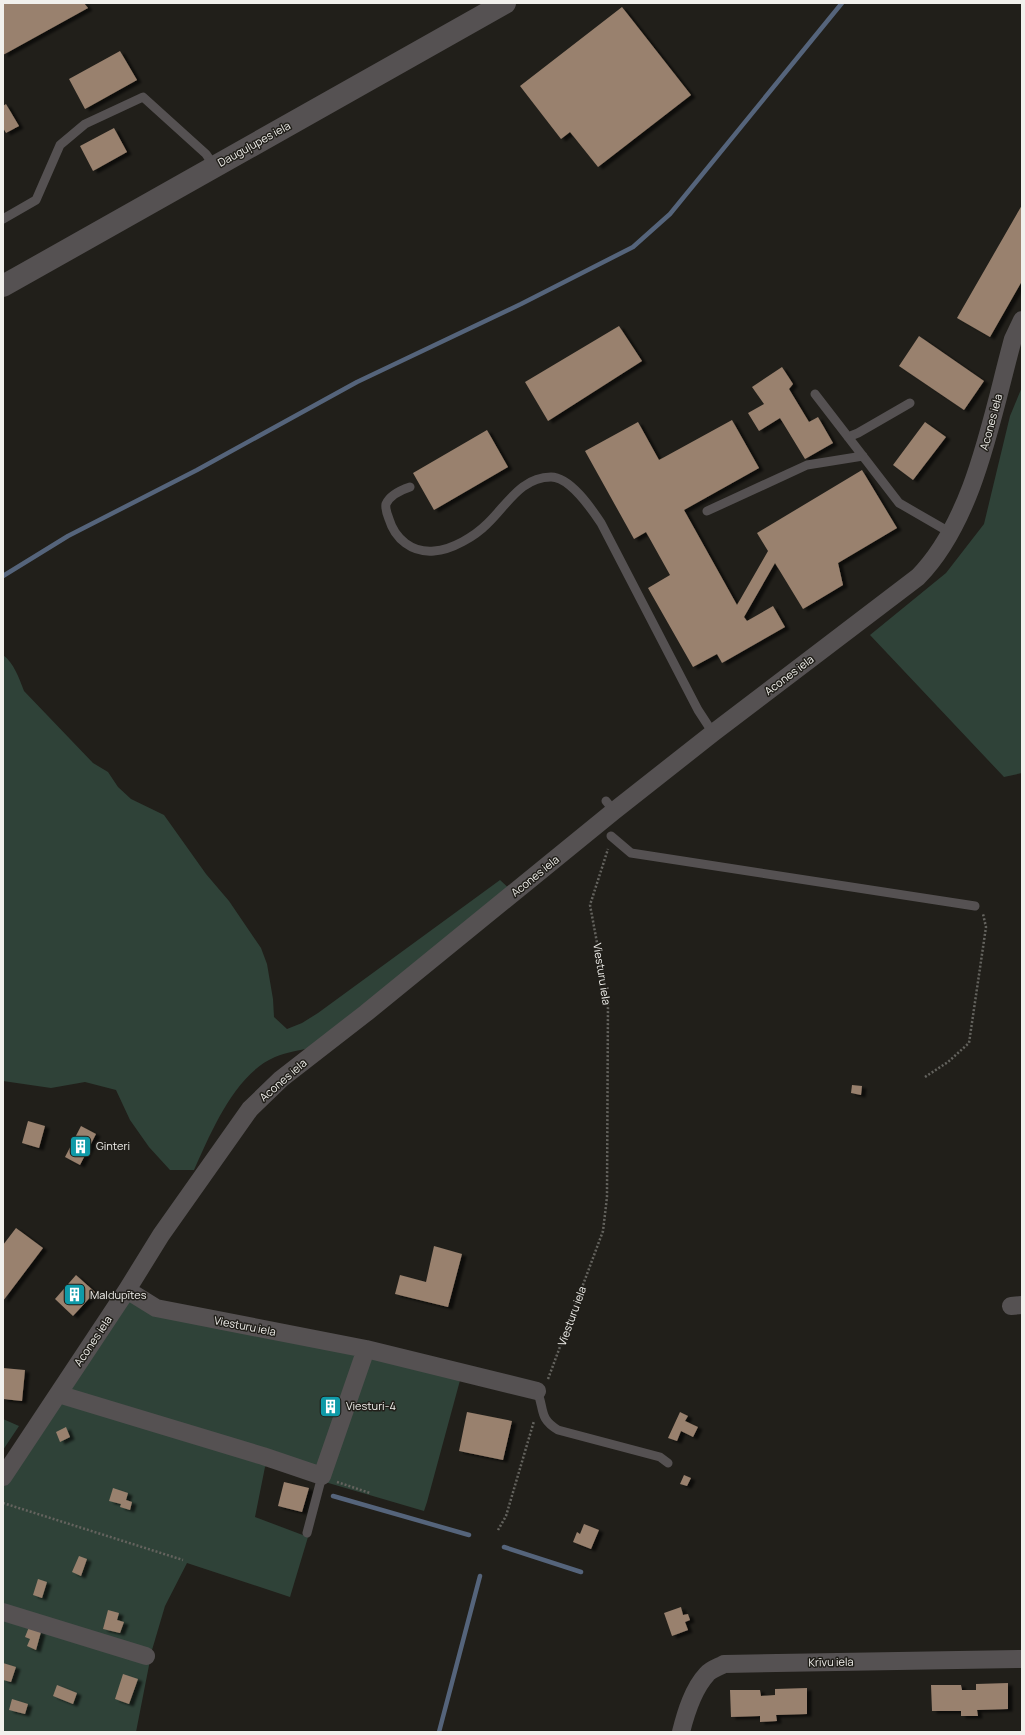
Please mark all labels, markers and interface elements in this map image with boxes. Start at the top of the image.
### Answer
street label: Dauguļupes iela [215,117,293,170]
street label: Acones iela [976,392,1005,452]
street label: Acones iela [761,651,816,698]
street label: Acones iela [507,852,562,900]
street label: Viesturu iela [590,942,615,1006]
street label: Acones iela [256,1055,309,1104]
building icon: Ginteri [68,1133,94,1159]
place label: Ginteri [96,1138,130,1153]
building icon: Maldupītes [62,1282,88,1308]
street label: Viesturu iela [554,1284,589,1348]
place label: Maldupītes [90,1287,147,1302]
street label: Acones iela [70,1312,115,1369]
street label: Viesturu iela [213,1312,277,1339]
building icon: Viesturi-4 [318,1393,344,1419]
place label: Viesturi-4 [346,1398,396,1413]
street label: Krīvu iela [808,1654,854,1669]

